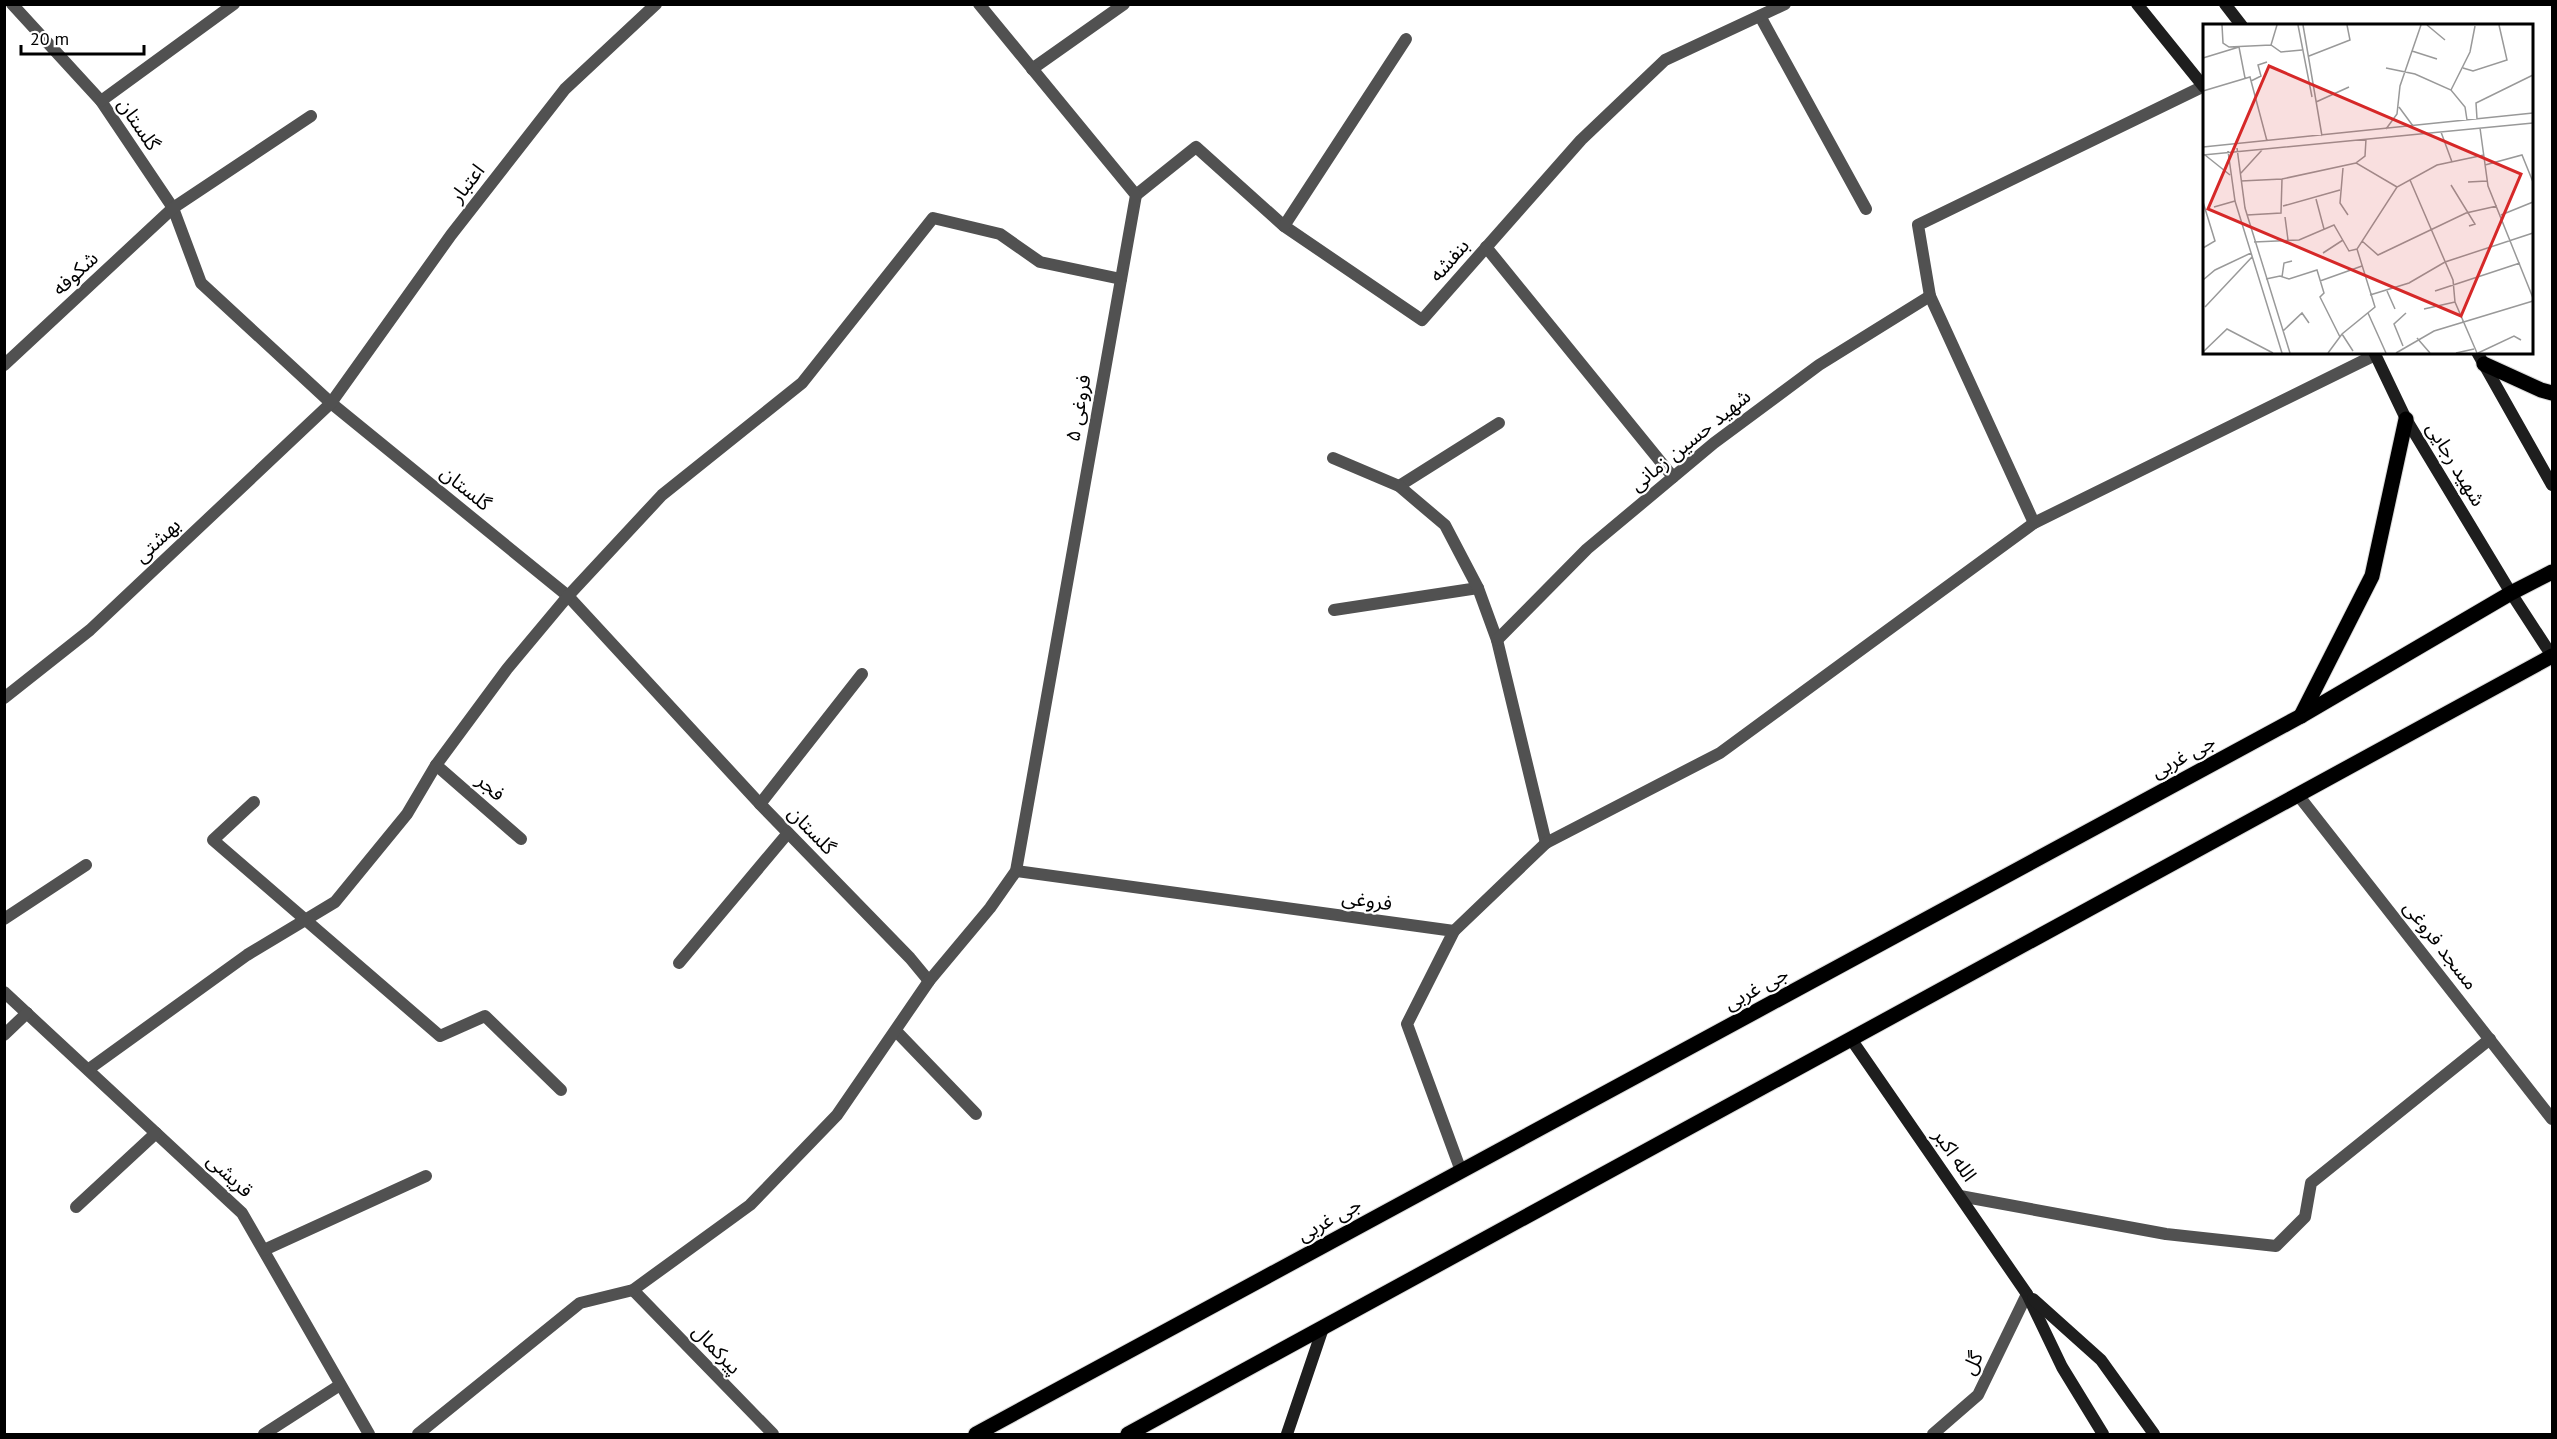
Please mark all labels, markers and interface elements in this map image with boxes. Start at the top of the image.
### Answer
scale bar [21,18,144,56]
inset map [2203,24,2533,354]
text: 20 m [30,27,69,50]
street label: گلستان [112,93,166,156]
street label: اعتبار [443,158,490,208]
street label: بنفشه [1423,233,1475,287]
street label: شکوفه [46,245,104,301]
street label: فروغی ۵ [1059,373,1097,443]
street label: شهید حسین زمانی [1624,383,1756,497]
street label: شهید رجایی [2421,417,2491,511]
street label: گلستان [435,460,497,517]
street label: بهشتی [128,512,186,568]
street label: جی غربی [2146,728,2220,784]
street label: فجر [471,767,511,807]
street label: گلستان [782,800,842,861]
street label: فروغی [1340,884,1394,916]
street label: مسجد فروغی [2398,895,2484,995]
street label: جی غربی [1719,960,1793,1016]
street label: الله اکبر [1927,1123,1983,1187]
street label: قریشی [201,1147,259,1203]
street label: جی غربی [1292,1191,1366,1247]
street label: پیرکمال [687,1318,747,1380]
street label: گل [1955,1346,1989,1379]

